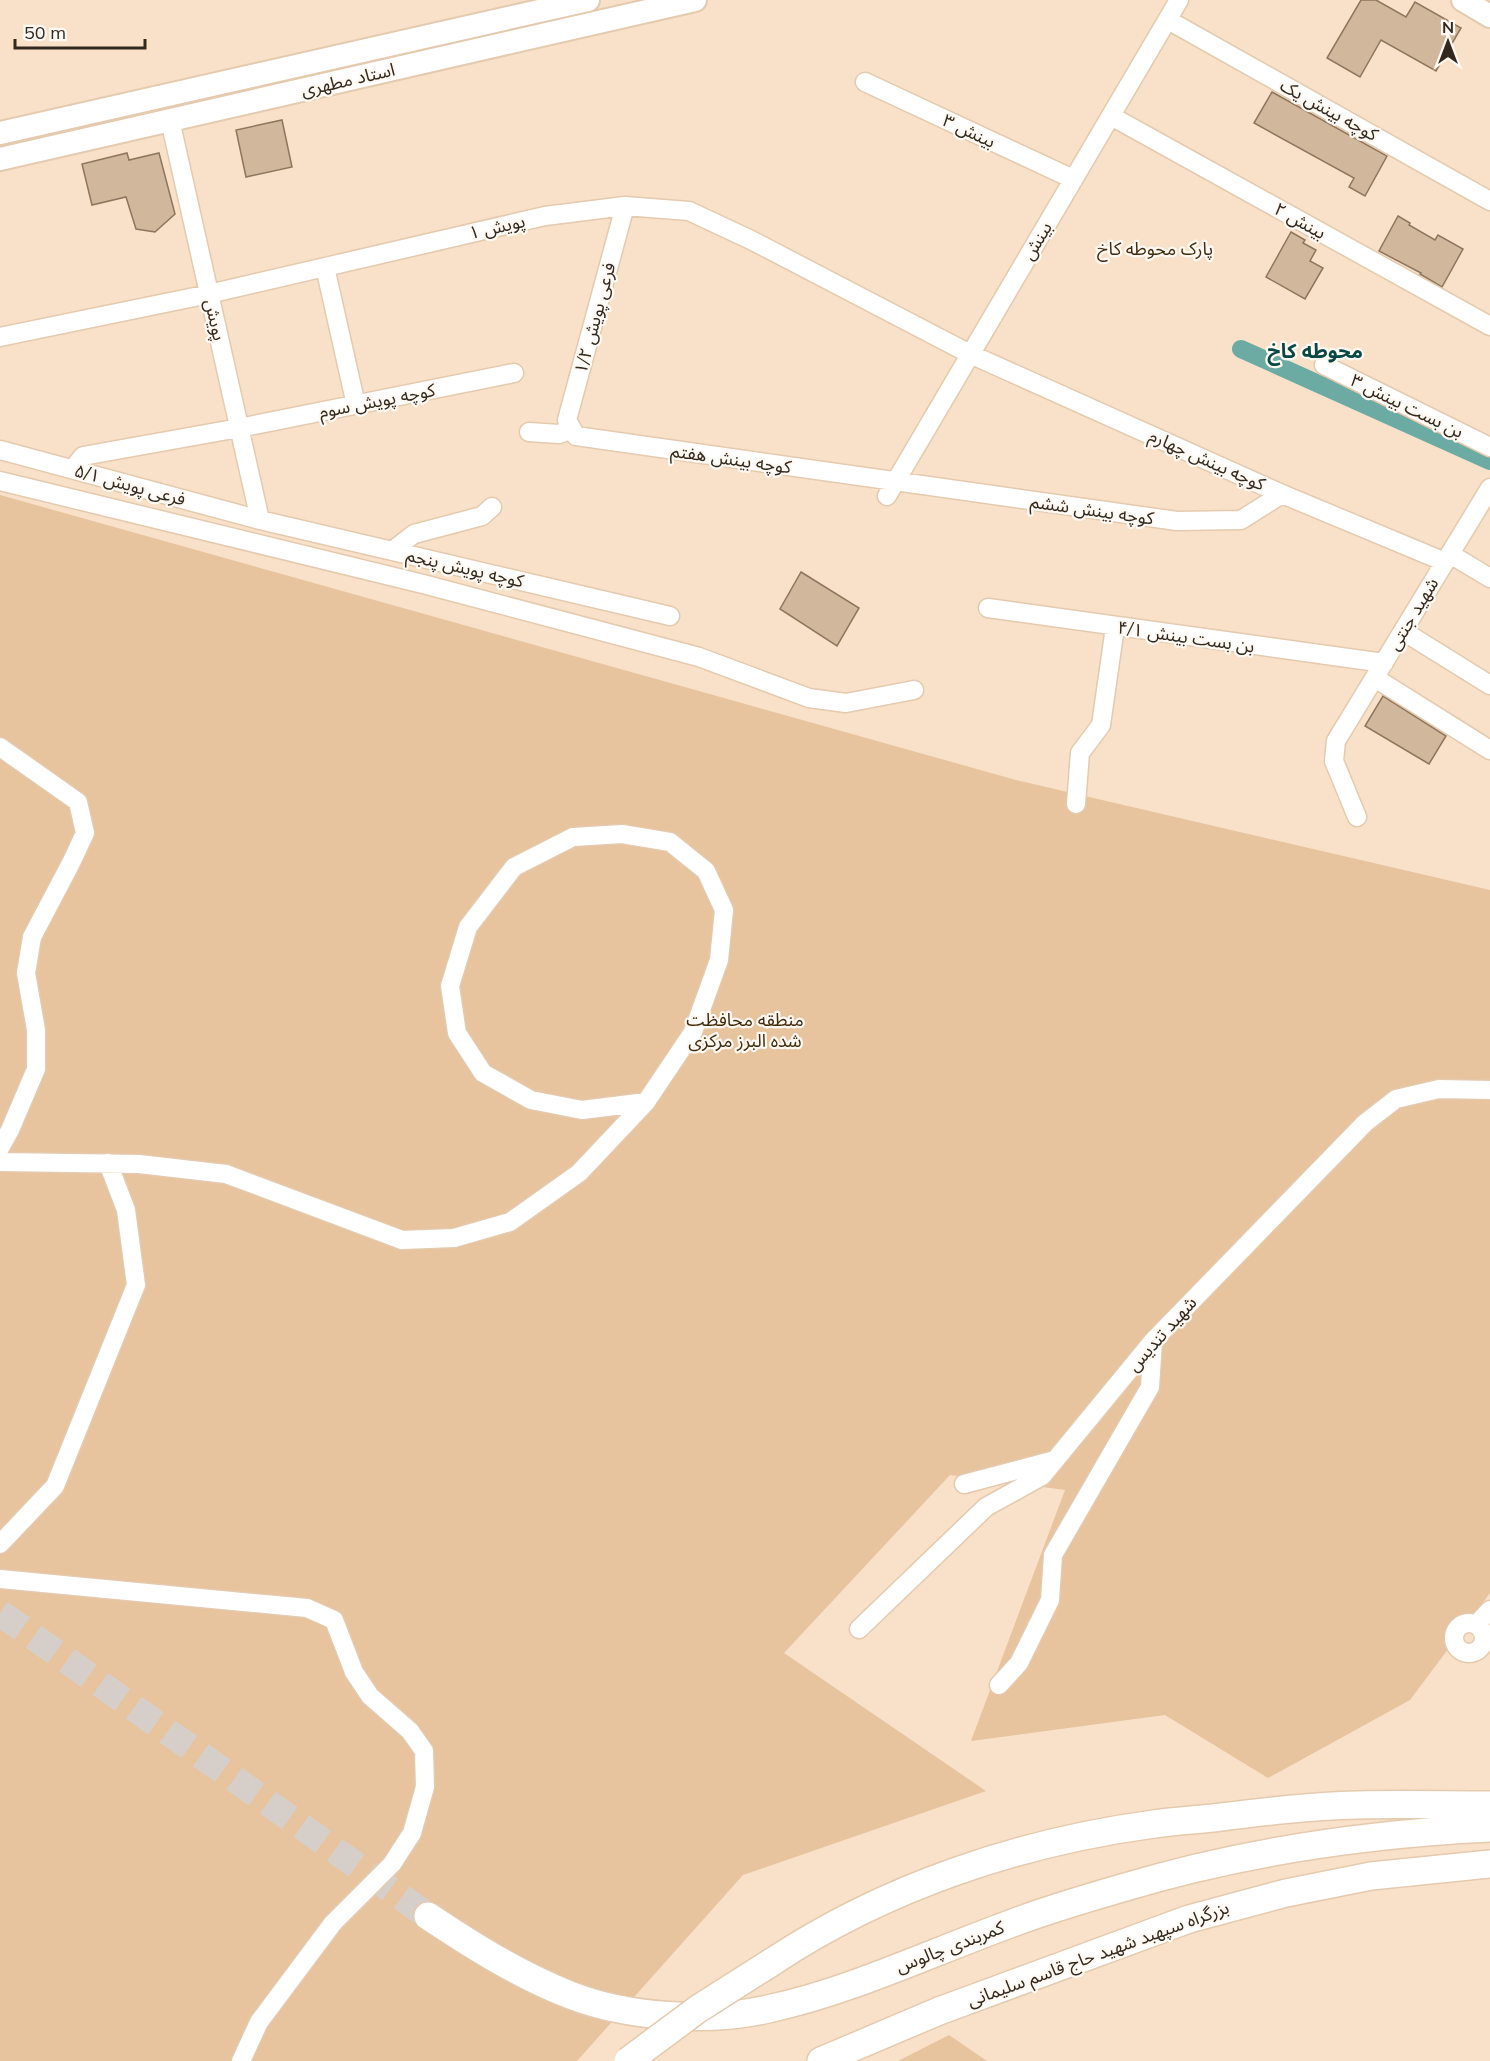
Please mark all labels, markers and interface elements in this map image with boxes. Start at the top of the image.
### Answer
scale bar [15,12,146,50]
north arrow [1418,12,1478,72]
text: N [1442,17,1454,37]
text: 50 m [24,21,66,44]
street label: استاد مطهری [299,58,397,101]
street label: کوچه بینش یک [1276,73,1383,146]
street label: بینش ۳ [939,108,999,153]
street label: بینش ۲ [1270,197,1330,244]
street label: پویش ۱ [466,209,527,244]
street label: بینش [1016,217,1057,264]
park label: پارک محوطه کاخ [1097,237,1213,262]
street label: فرعی پویش ۱/۲ [569,260,621,376]
street label: پویش [199,297,231,343]
district label: محوطه کاخ [1267,338,1363,366]
street label: بن بست بینش ۳ [1347,368,1467,443]
street label: کوچه پویش سوم [317,378,438,426]
street label: کوچه بینش چهارم [1144,424,1269,498]
street label: کوچه بینش هفتم [669,439,793,480]
street label: فرعی پویش ۵/۱ [72,459,188,511]
street label: کوچه بینش ششم [1028,489,1156,532]
street label: کوچه پویش پنجم [404,543,527,594]
street label: شهید جنتی [1382,573,1443,654]
street label: بن بست بینش ۴/۱ [1116,615,1256,658]
park label: منطقه محافظت شده البرز مرکزی [686,1008,804,1052]
street label: شهید تندیس [1122,1291,1201,1376]
street label: بزرگراه سپهبد شهید حاج قاسم سلیمانی [964,1895,1233,2014]
street label: کمربندی چالوس [892,1915,1008,1978]

